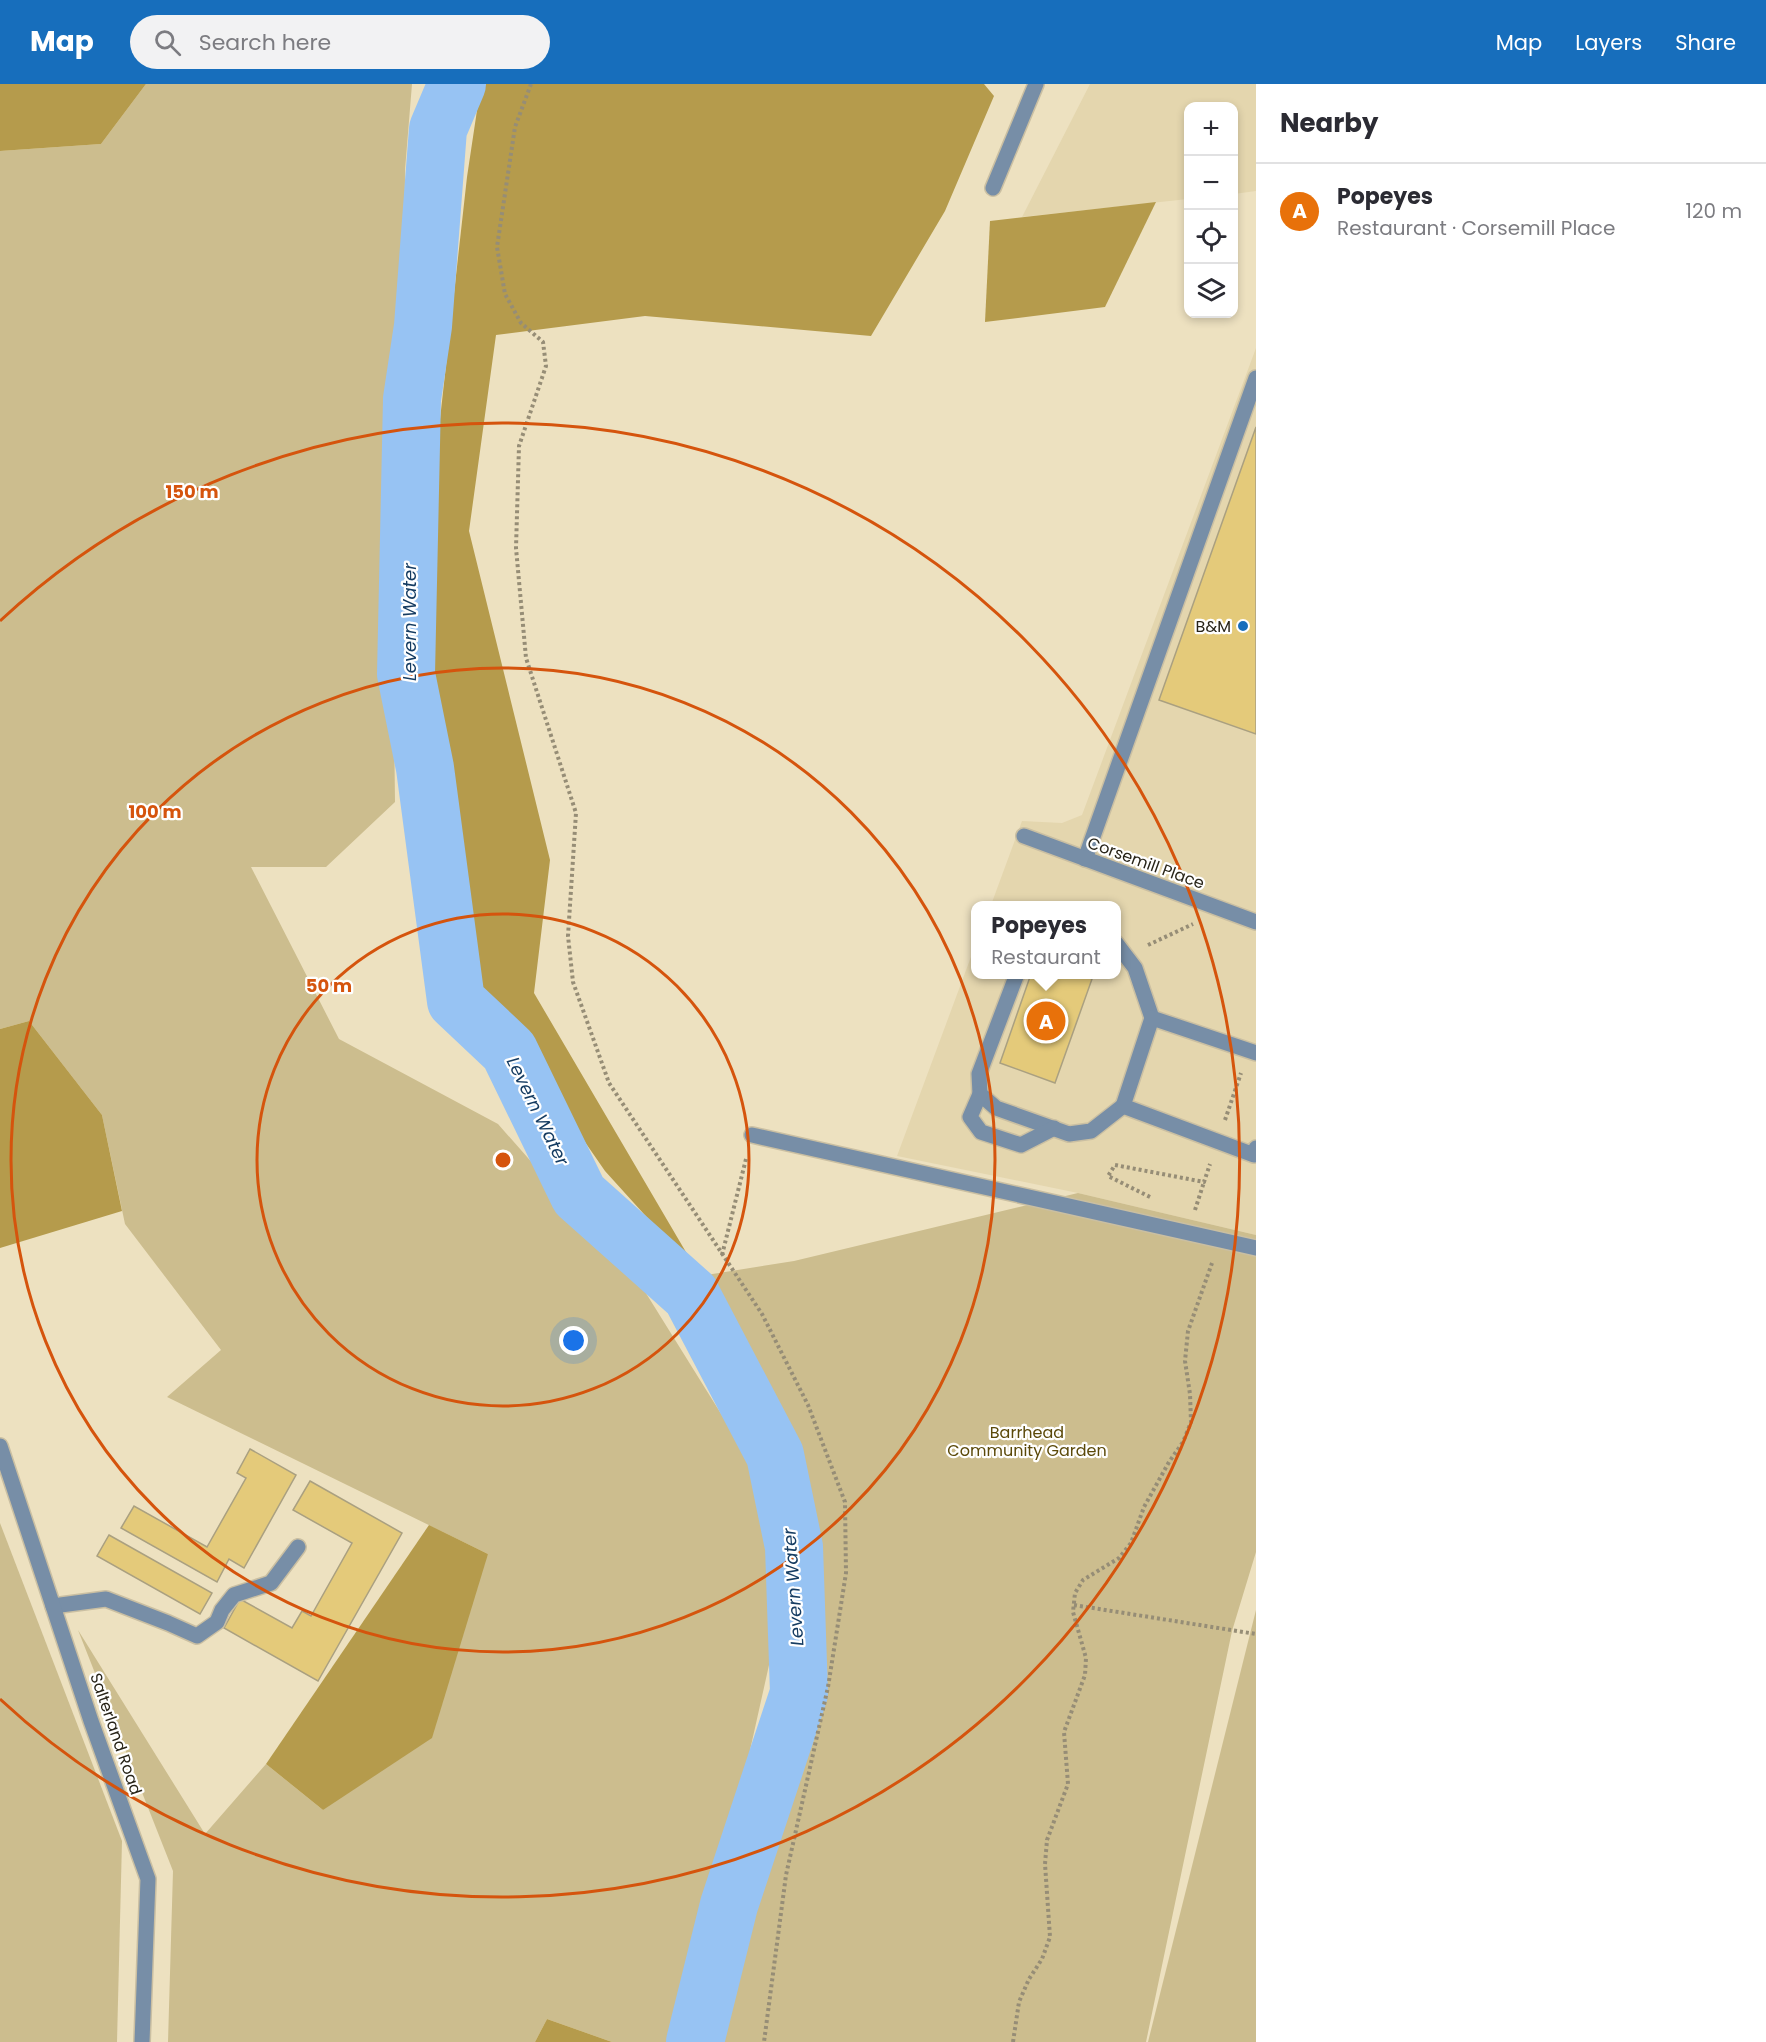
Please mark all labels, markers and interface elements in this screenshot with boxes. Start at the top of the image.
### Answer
search box [130,15,550,69]
text: Map [30,22,94,61]
icon: search [151,26,184,59]
text: Search here [199,27,331,58]
text: Map [1496,28,1542,57]
text: Layers [1575,28,1642,57]
text: Share [1675,28,1736,57]
map controls [1184,102,1238,318]
button: + [1184,102,1238,156]
text: Nearby [1280,105,1378,141]
button: − [1184,156,1238,210]
text: Popeyes [1337,181,1433,212]
text: A [1292,197,1307,225]
text: 120 m [1686,197,1742,225]
button: locate [1184,210,1238,264]
text: Restaurant · Corsemill Place [1337,214,1615,242]
button: layers [1184,264,1238,318]
text: 150 m [165,479,219,504]
water label: Levern Water [397,562,422,681]
place label: B&M [1196,615,1231,638]
marker: B&M [1236,619,1250,633]
text: 100 m [128,799,182,824]
street label: Corsemill Place [1084,831,1208,895]
popup [971,901,1121,979]
text: Popeyes [991,910,1087,941]
text: Restaurant [991,943,1101,971]
text: 50 m [306,973,352,998]
pin: A [1026,998,1066,1044]
water label: Levern Water [501,1053,576,1171]
centre of rings [493,1150,513,1170]
your location [559,1326,588,1355]
park label: Barrhead Community Garden [947,1421,1107,1462]
water label: Levern Water [776,1526,810,1647]
street label: Salterland Road [84,1670,148,1798]

